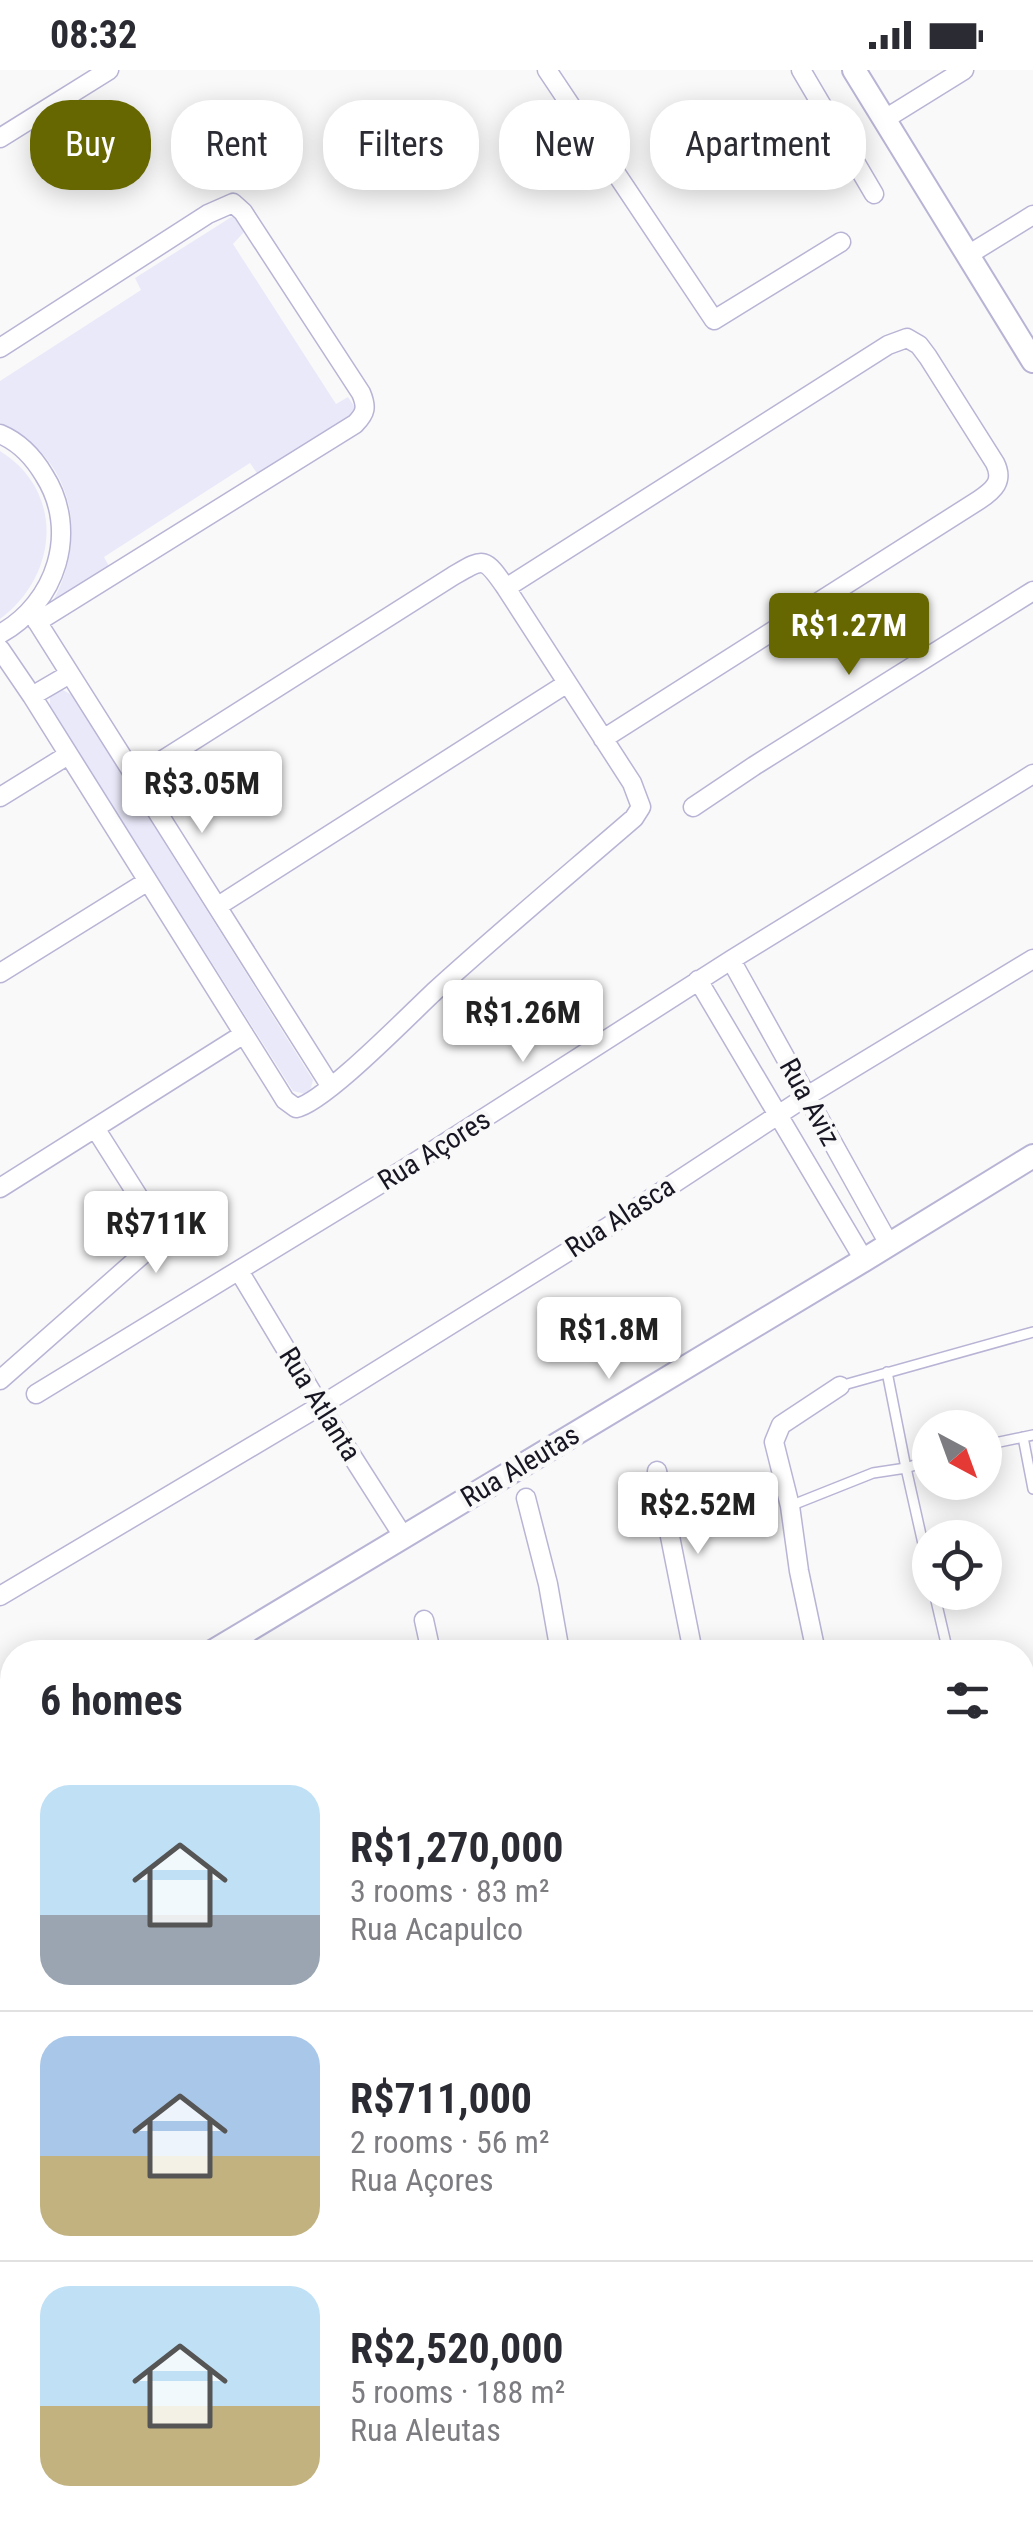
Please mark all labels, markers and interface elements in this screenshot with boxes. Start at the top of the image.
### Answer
text: 08:32 [50,13,137,57]
chip: Buy [30,100,151,190]
chip: Rent [171,100,303,190]
chip: Filters [323,100,479,190]
chip: New [499,100,630,190]
chip: Apartment [650,100,866,190]
pin: R$1.27M [757,593,941,678]
text: R$1.27M [791,606,907,644]
pin: R$3.05M [110,751,294,836]
text: R$3.05M [144,764,260,802]
pin: R$1.26M [431,980,615,1065]
text: R$1.26M [465,993,581,1031]
street label: Rua Aviz [773,1053,847,1151]
street label: Rua Açores [372,1103,496,1197]
street label: Rua Alasca [559,1170,681,1264]
pin: R$711K [75,1191,237,1276]
text: R$711K [106,1204,206,1242]
pin: R$1.8M [528,1297,690,1382]
text: R$1.8M [559,1310,659,1348]
street label: Rua Atlanta [272,1341,368,1467]
north arrow [912,1410,1002,1500]
map controls [912,1410,1002,1610]
street label: Rua Aleutas [455,1418,585,1514]
pin: R$2.52M [606,1472,790,1557]
text: R$2.52M [640,1485,756,1523]
button: locate [912,1520,1002,1610]
icon: filters [940,1673,995,1728]
text: 6 homes [40,1676,183,1725]
text: R$1,270,000 [350,1823,564,1872]
icon: home [120,1825,240,1945]
text: 3 rooms · 83 m² [350,1872,549,1910]
text: Rua Acapulco [350,1910,523,1948]
text: R$711,000 [350,2074,532,2123]
icon: home [120,2076,240,2196]
text: 2 rooms · 56 m² [350,2123,549,2161]
text: Rua Açores [350,2161,493,2199]
text: R$2,520,000 [350,2324,564,2373]
icon: home [120,2326,240,2446]
text: 5 rooms · 188 m² [350,2373,565,2411]
text: Rua Aleutas [350,2411,501,2449]

